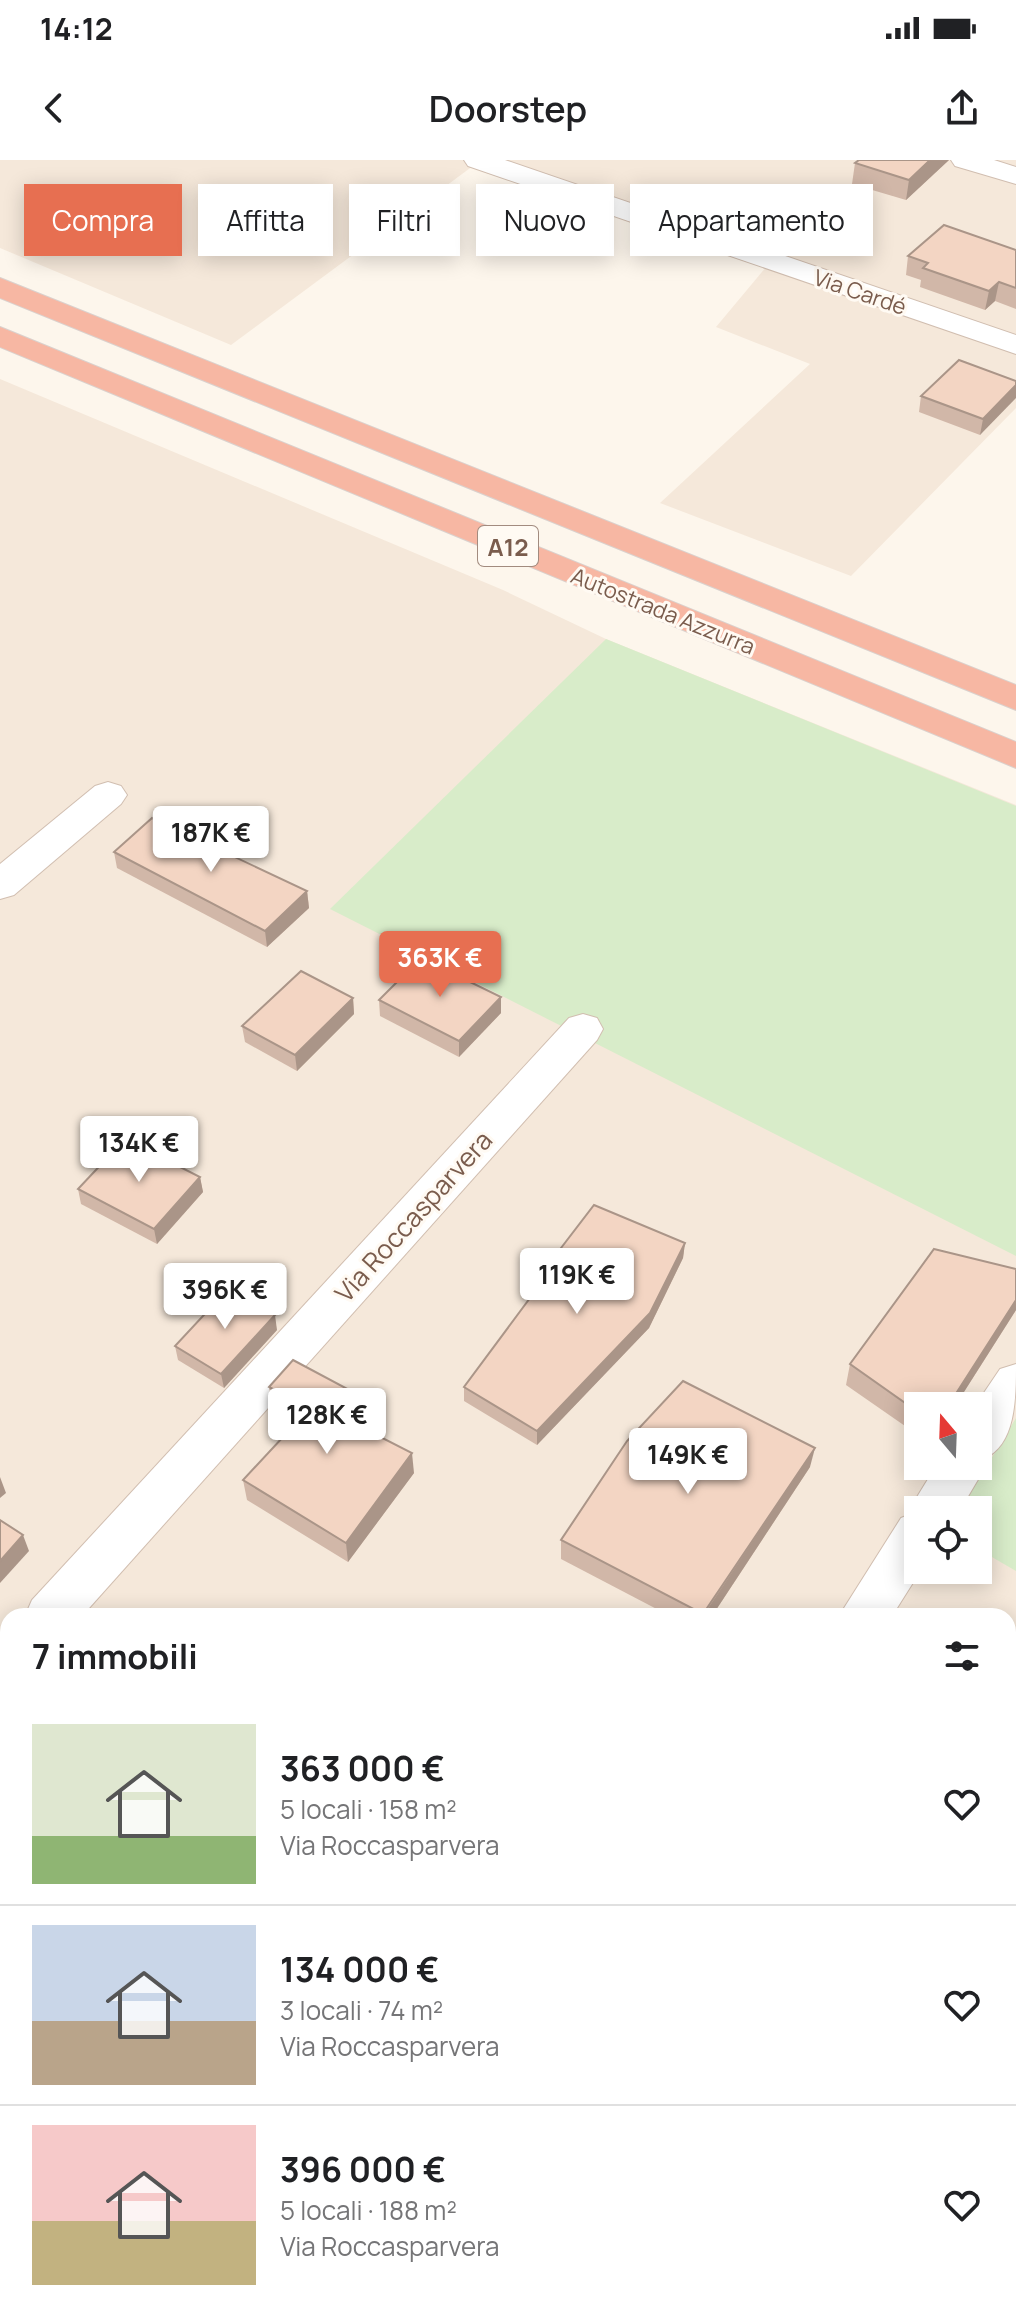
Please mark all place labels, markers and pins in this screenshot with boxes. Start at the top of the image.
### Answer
pin: 187K € [146,806,276,874]
pin: 363K € [375,931,505,999]
pin: 134K € [74,1116,204,1184]
pin: 119K € [512,1248,642,1316]
pin: 396K € [160,1263,290,1331]
pin: 128K € [262,1388,392,1456]
pin: 149K € [623,1428,753,1496]

